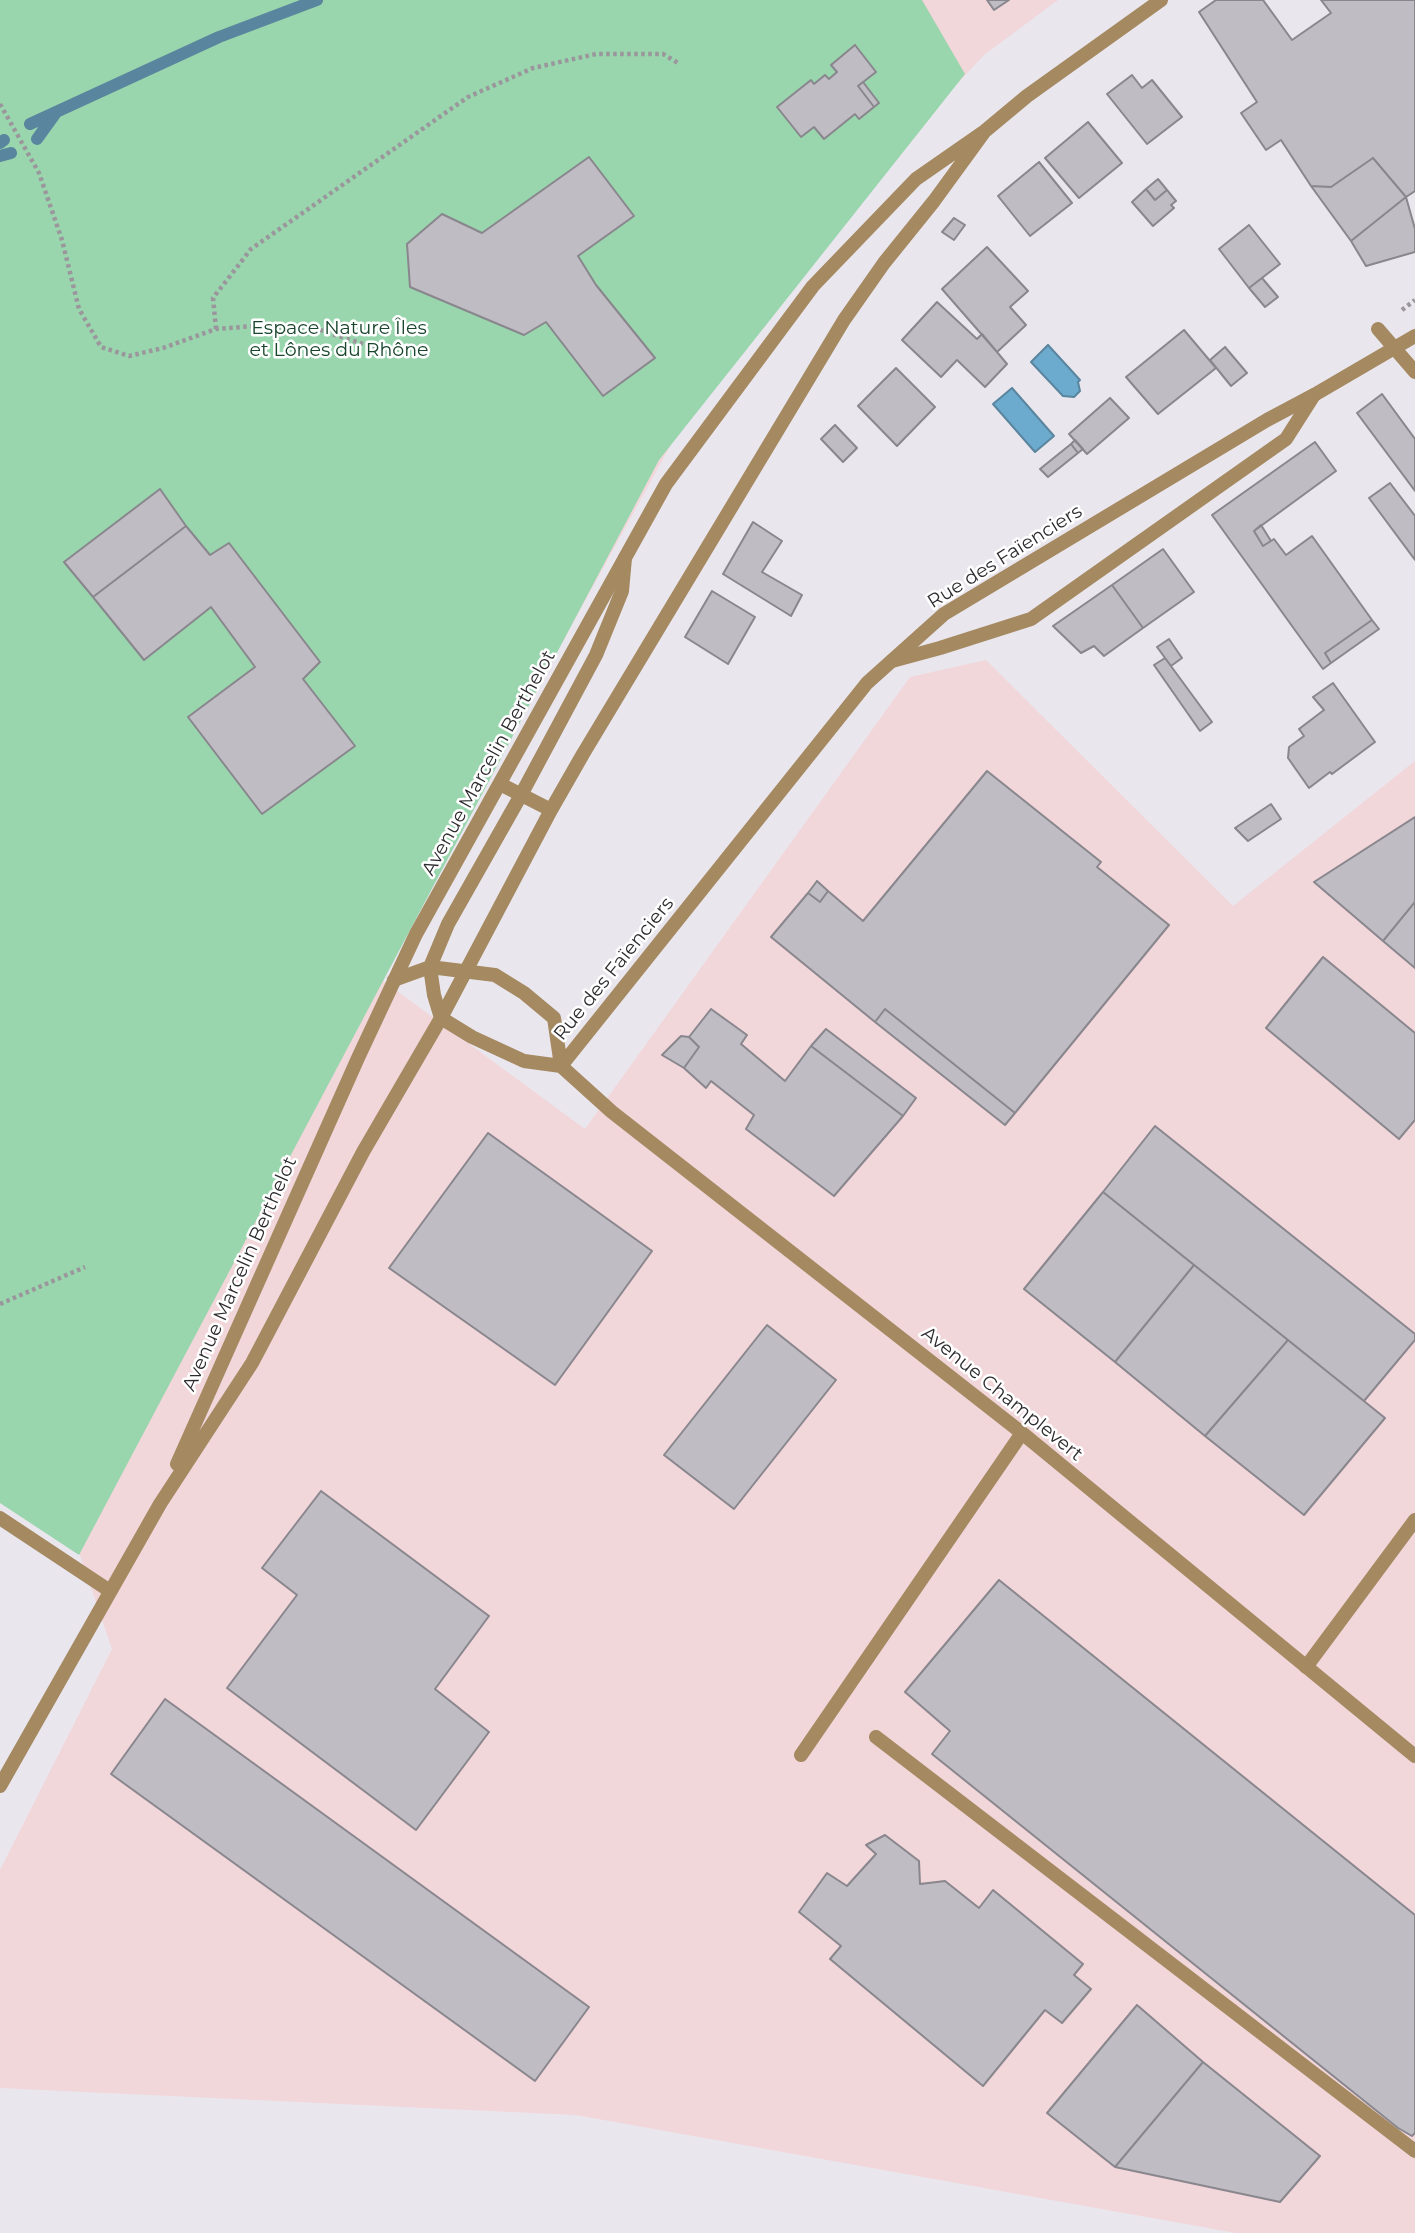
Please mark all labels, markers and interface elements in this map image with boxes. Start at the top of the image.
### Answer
park label: Espace Nature Îles et Lônes du Rhône [249,317,429,361]
street label: Rue des Faïenciers [924,500,1086,614]
street label: Avenue Marcelin Berthelot [417,646,561,880]
street label: Rue des Faïenciers [549,893,679,1045]
street label: Avenue Marcelin Berthelot [178,1153,302,1395]
street label: Avenue Champlevert [917,1322,1087,1466]

